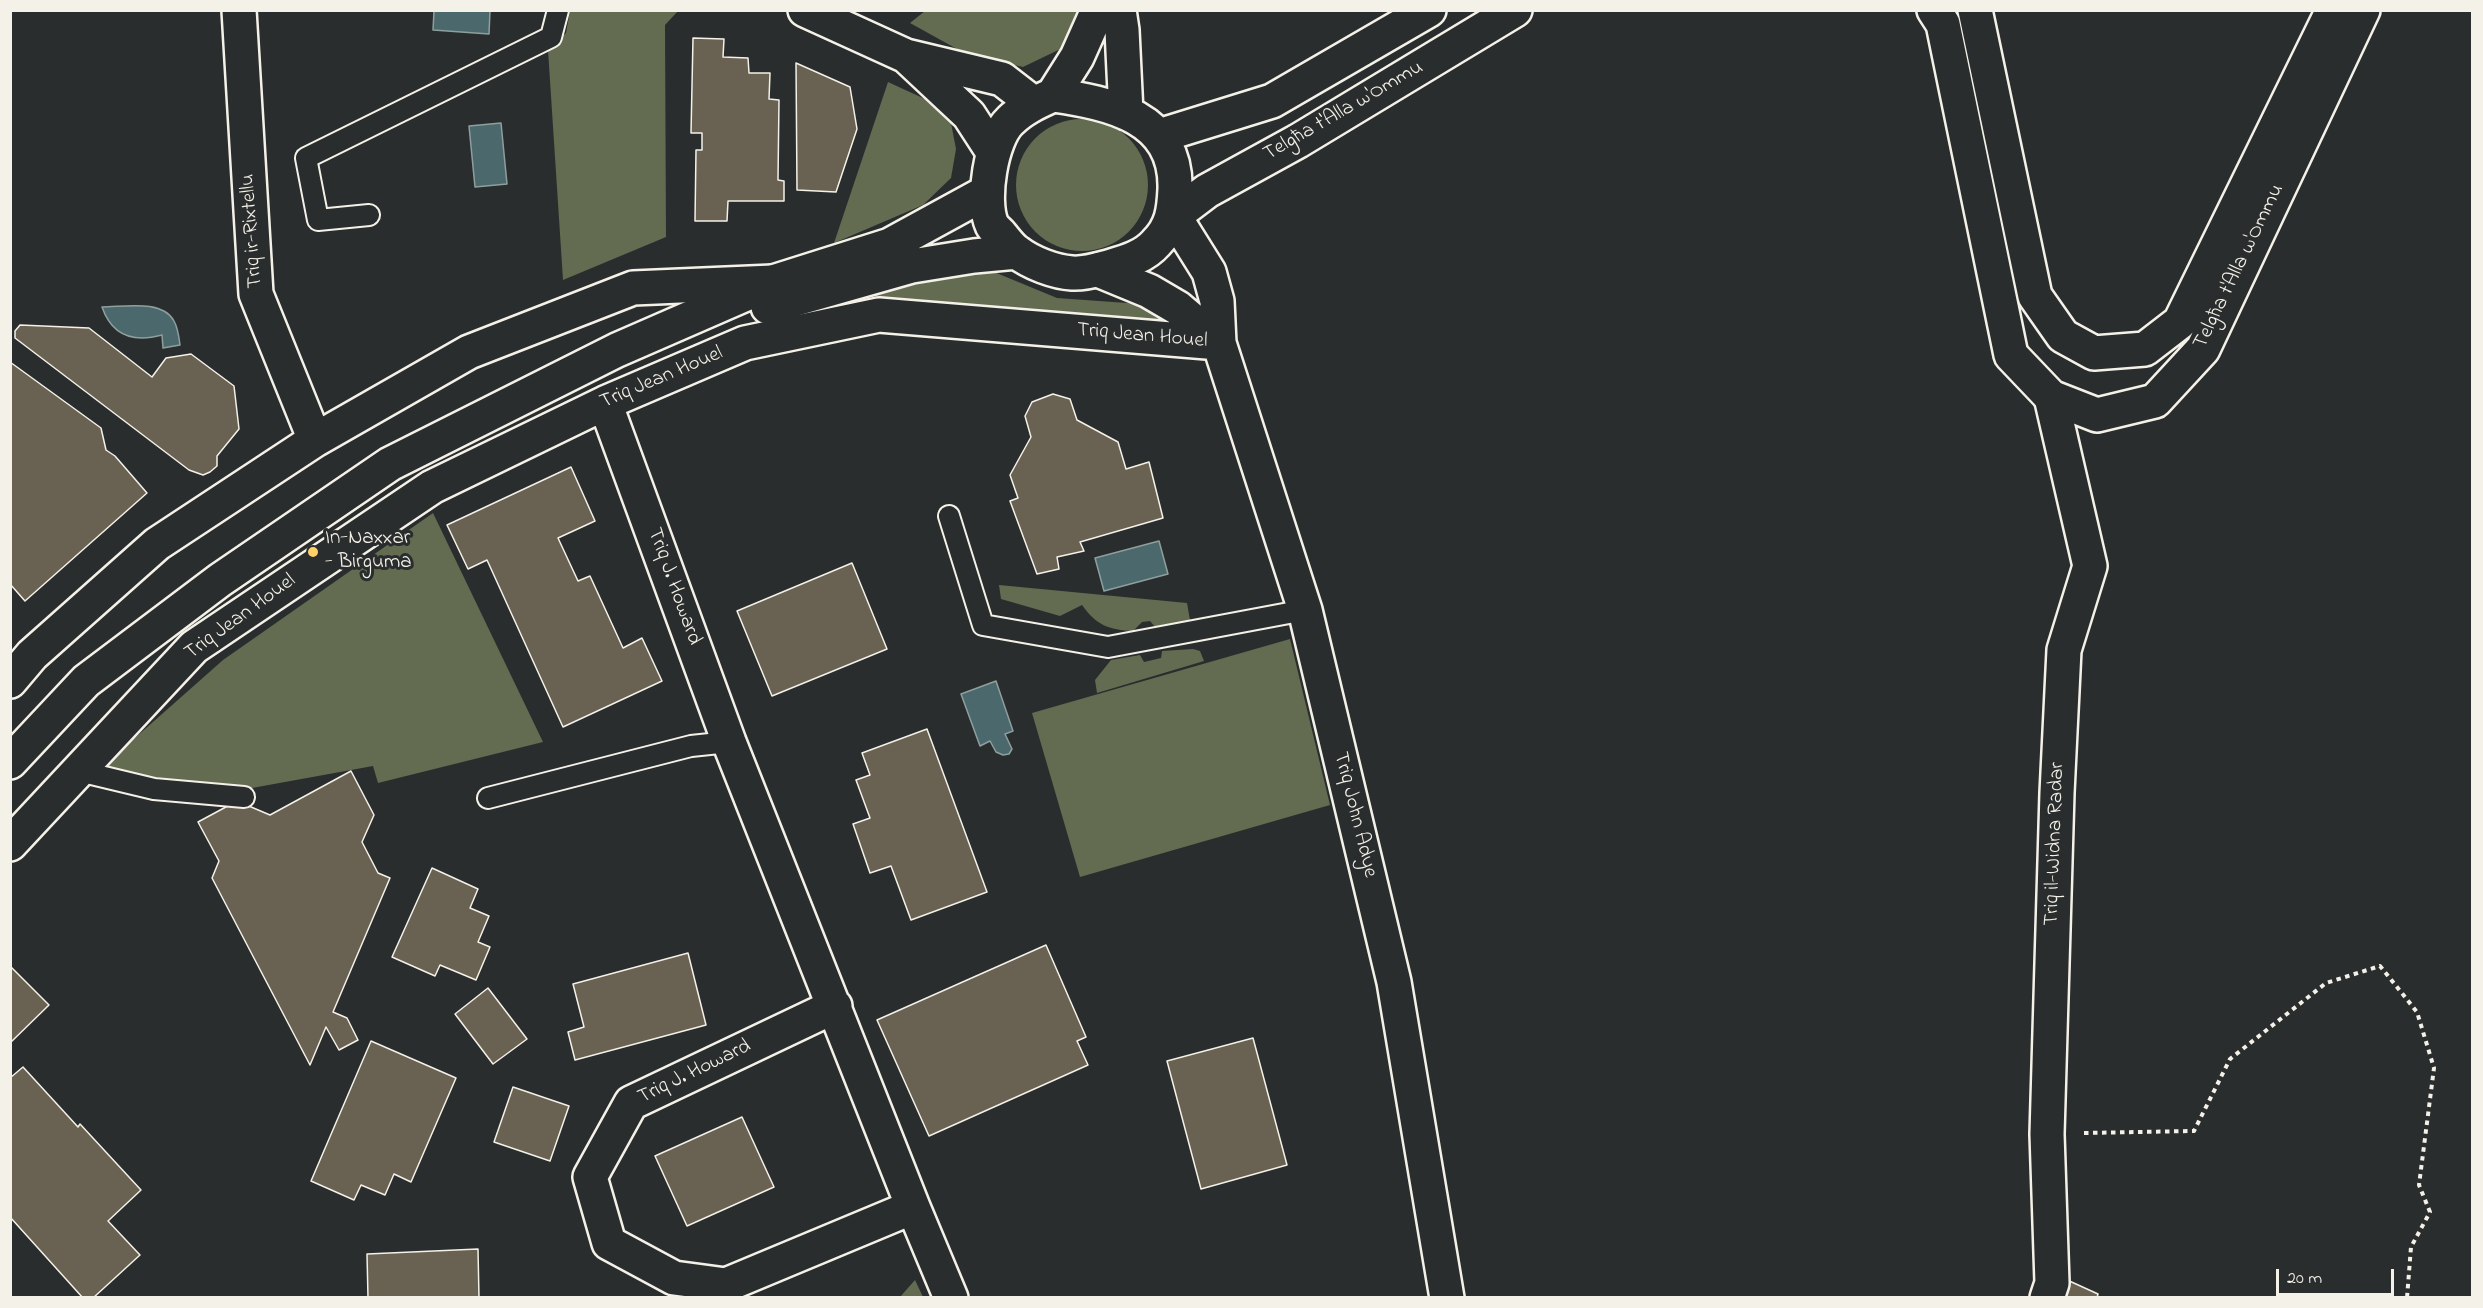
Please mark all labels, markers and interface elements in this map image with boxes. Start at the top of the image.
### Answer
street label: Telgħa t'Alla w'Ommu [1260,56,1428,168]
street label: Triq ir-Rixtellu [236,173,270,289]
street label: Telgħa t'Alla w'Ommu [2189,180,2291,354]
street label: Triq Jean Houel [1076,319,1208,355]
street label: Triq Jean Houel [597,342,727,416]
street label: Triq J. Howard [640,525,706,649]
place label: In-Naxxar - Birguma [325,527,412,577]
marker: In-Naxxar - Birguma [306,545,320,559]
street label: Triq Jean Houel [181,569,301,667]
street label: Triq John Adye [1326,750,1382,880]
street label: Triq il-Widna Radar [2041,762,2071,926]
street label: Triq J. Howard [634,1035,756,1111]
scale bar [2279,1257,2398,1295]
text: 20 m [2287,1266,2322,1292]

